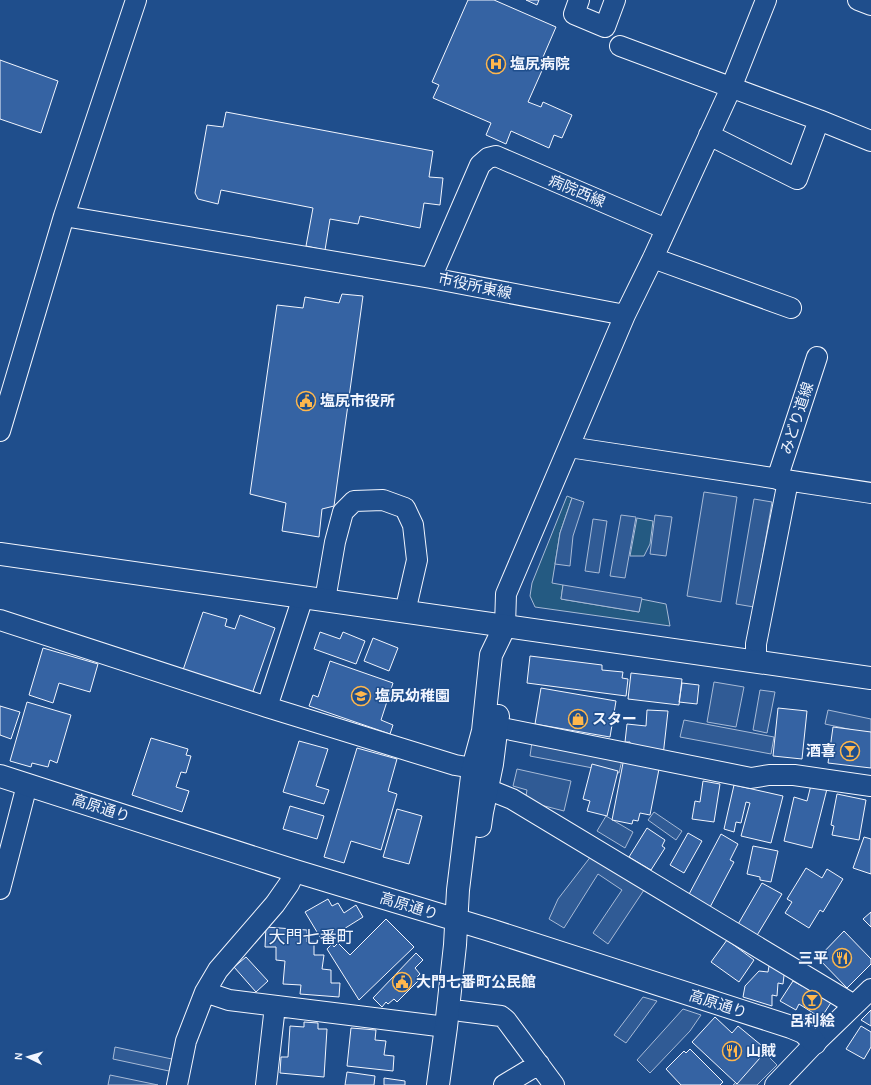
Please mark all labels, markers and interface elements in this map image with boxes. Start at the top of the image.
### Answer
hospital icon: 塩尻病院 [485,53,507,75]
place label: 塩尻病院 [510,55,570,73]
street label: 病院西線 [546,171,608,211]
street label: 市役所東線 [436,269,514,303]
street label: みどり道線 [777,380,817,456]
public building icon: 塩尻市役所 [295,390,317,412]
place label: 塩尻市役所 [320,392,395,410]
school or university icon: 塩尻幼稚園 [350,685,372,707]
place label: 塩尻幼稚園 [375,687,450,705]
shop icon: スター [567,708,589,730]
place label: スター [592,710,637,728]
bar icon: 酒喜 [839,740,861,762]
place label: 酒喜 [806,742,836,760]
street label: 高原通り [70,790,132,826]
street label: 高原通り [378,889,440,923]
district label: 大門七番町 [269,927,354,947]
restaurant icon: 三平 [831,947,853,969]
place label: 三平 [798,949,828,967]
public building icon: 大門七番町公民館 [391,971,413,993]
place label: 大門七番町公民館 [416,973,536,991]
street label: 高原通り [687,986,749,1022]
bar icon: 呂利絵 [801,989,823,1011]
place label: 呂利絵 [789,1012,835,1030]
north arrow [8,1037,48,1077]
restaurant icon: 山賊 [721,1040,743,1062]
place label: 山賊 [746,1042,776,1060]
text: N [12,1052,25,1061]

